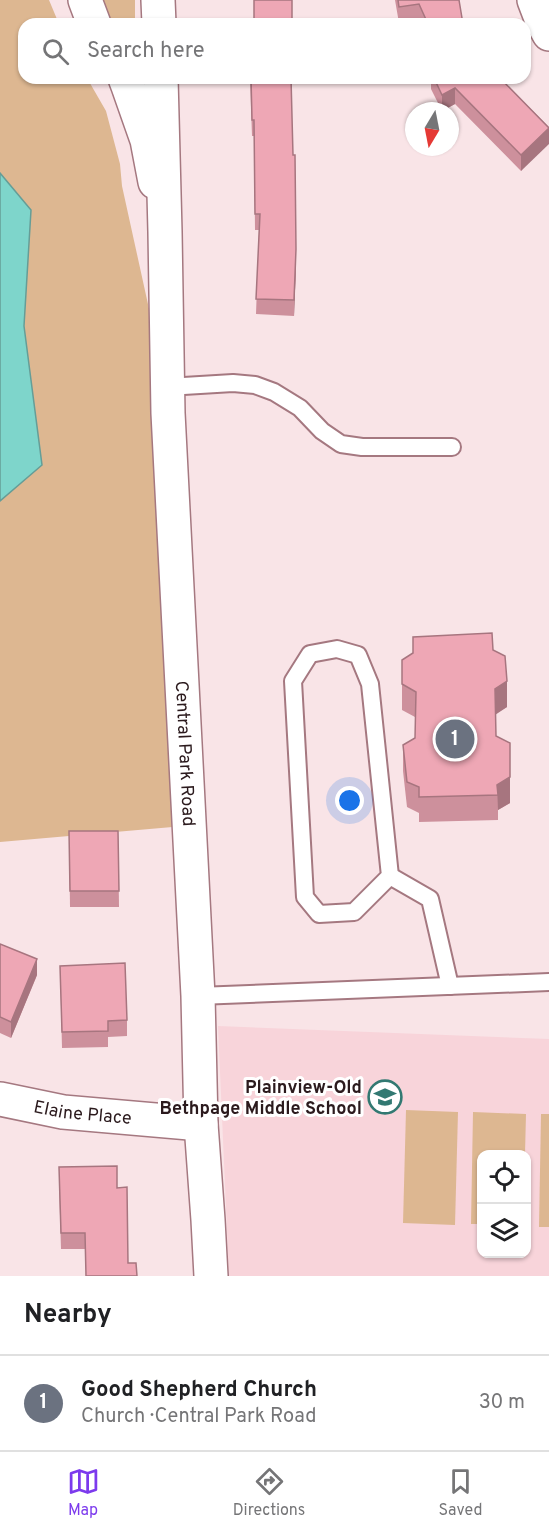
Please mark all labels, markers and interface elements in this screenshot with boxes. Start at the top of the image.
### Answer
search box [18,18,531,84]
icon: search [39,35,72,68]
text: Search here [87,38,205,65]
north arrow [405,102,459,156]
street label: Central Park Road [169,680,199,827]
pin: 1 [436,716,474,762]
your location [335,786,364,815]
place label: Plainview-Old Bethpage Middle School [160,1077,362,1121]
school or university icon: Plainview-Old Bethpage Middle School [367,1079,403,1115]
street label: Elaine Place [31,1096,133,1131]
map controls [477,1150,531,1258]
button: locate [477,1150,531,1204]
button: layers [477,1204,531,1258]
text: Nearby [24,1299,112,1332]
text: Good Shepherd Church [81,1377,317,1404]
text: 1 [40,1390,48,1416]
text: 30 m [479,1390,525,1416]
text: Church · Central Park Road [81,1404,316,1430]
tab: Map [67,1465,100,1521]
tab: Directions [233,1465,305,1521]
tab: Saved [438,1465,482,1521]

